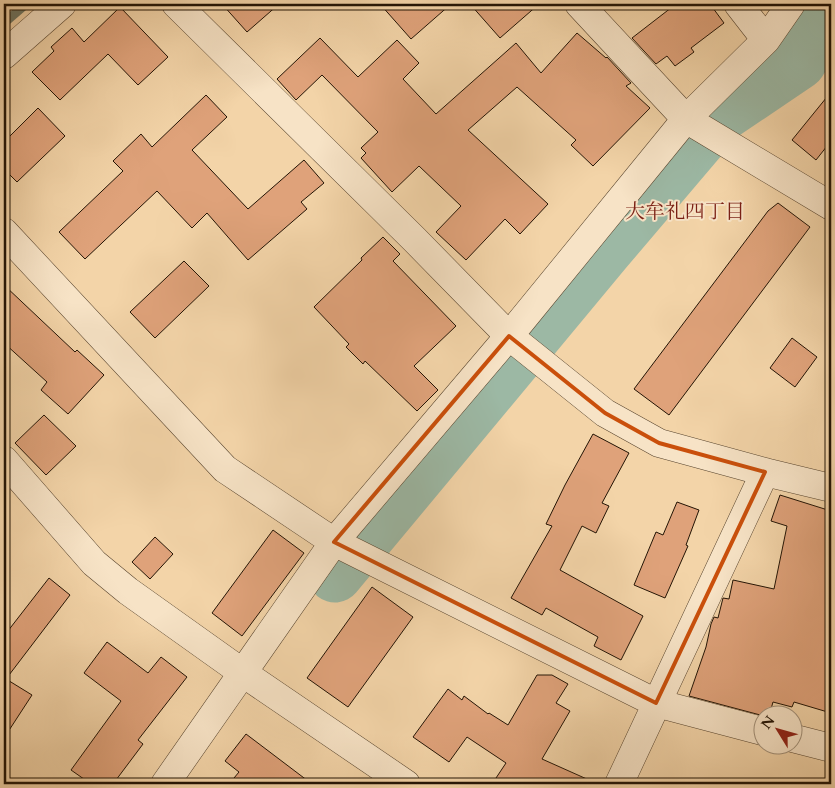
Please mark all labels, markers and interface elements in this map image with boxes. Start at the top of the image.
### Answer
district label: 大牟礼四丁目 [625,198,745,225]
north arrow [752,706,802,756]
text: N [757,712,779,733]

